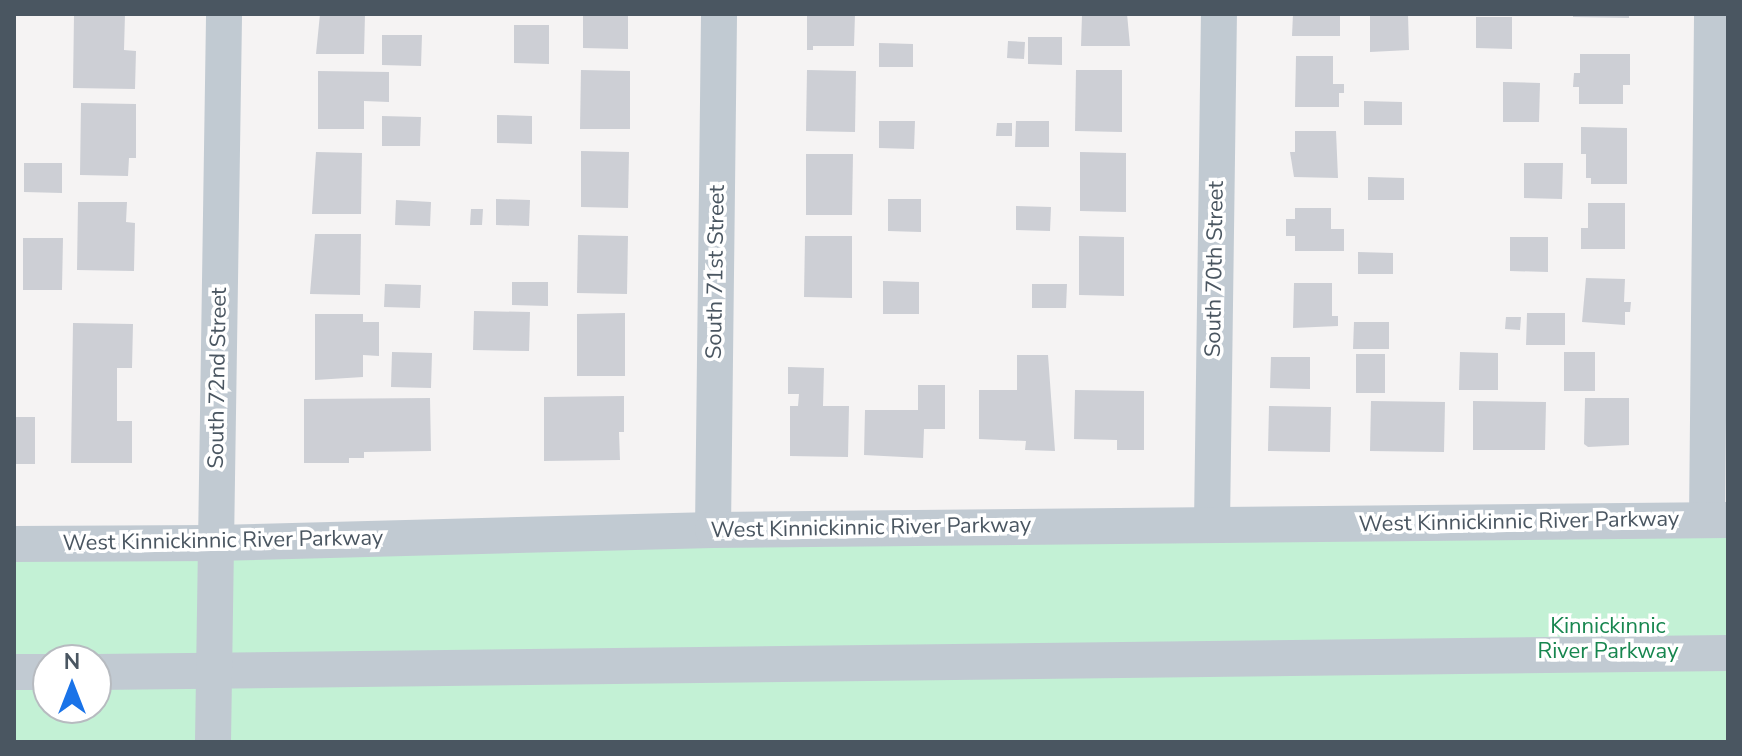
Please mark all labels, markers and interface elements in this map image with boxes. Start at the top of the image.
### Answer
street label: South 70th Street [1200,181,1230,357]
street label: South 71st Street [701,185,731,359]
street label: South 72nd Street [203,287,233,469]
street label: West Kinnickinnic River Parkway [1359,506,1679,538]
street label: West Kinnickinnic River Parkway [711,512,1031,544]
street label: West Kinnickinnic River Parkway [63,525,383,557]
park label: Kinnickinnic River Parkway [1538,613,1678,664]
north arrow [32,644,112,724]
text: N [64,647,80,677]

